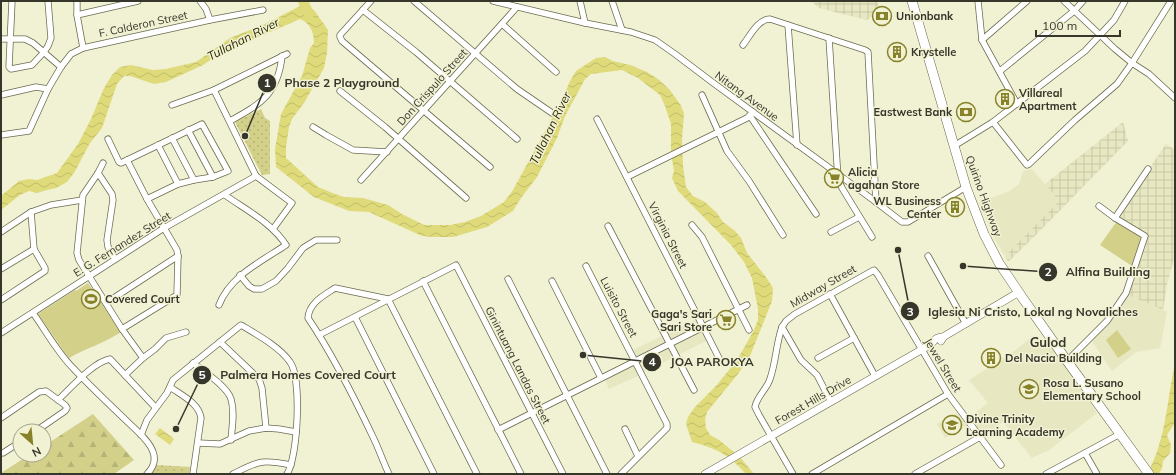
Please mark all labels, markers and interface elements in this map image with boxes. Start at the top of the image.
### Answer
bank icon: Unionbank [871,5,893,27]
street label: F. Calderon Street [97,8,189,40]
place label: Unionbank [896,9,954,23]
scale bar [1036,12,1120,38]
water label: Tullahan River [204,14,282,64]
text: 100 m [1042,18,1077,33]
building icon: Krystelle [886,41,908,63]
place label: Krystelle [911,45,956,59]
street label: Don Crispulo Street [394,46,470,128]
street label: Nitang Avenue [712,68,782,124]
callout: Phase 2 Playground [257,71,408,95]
text: 1 [263,75,271,90]
text: Phase 2 Playground [285,75,399,90]
place label: Villareal Apartment [1018,86,1076,113]
building icon: Villareal Apartment [994,88,1016,110]
water label: Tullahan River [526,89,574,167]
bank icon: Eastwest Bank [955,101,977,123]
place label: Eastwest Bank [874,105,953,119]
street label: Quirino Highway [963,153,1005,239]
place label: Alicia agahan Store [848,165,920,192]
supermarket icon: Alicia agahan Store [823,167,845,189]
place label: WL Business Center [873,194,942,221]
building icon: WL Business Center [944,196,966,218]
street label: Virginia Street [645,200,691,271]
street label: E. G. Fernandez Street [71,208,173,280]
callout: Alfina Building [1038,260,1158,284]
street label: Midway Street [788,261,859,311]
text: 2 [1044,264,1052,279]
text: Alfina Building [1066,264,1150,279]
street label: Luisito Street [597,274,641,340]
sports icon: Covered Court [80,288,102,310]
place label: Covered Court [105,292,180,306]
callout: Iglesia Ni Cristo, Lokal ng Novaliches [900,299,1146,323]
street label: Ginintuang Landas Street [482,304,554,426]
text: 3 [906,304,914,319]
text: Iglesia Ni Cristo, Lokal ng Novaliches [928,304,1138,319]
place label: Gaga's Sari Sari Store [651,307,712,334]
supermarket icon: Gaga's Sari Sari Store [715,309,737,331]
district label: Gulod [1030,334,1066,350]
street label: Jewel Street [921,335,965,395]
building icon: Del Nacia Building [980,347,1002,369]
callout: JOA PAROKYA [642,350,762,374]
place label: Del Nacia Building [1005,351,1102,365]
text: 4 [648,354,656,369]
text: JOA PAROKYA [670,354,754,369]
callout: Palmera Homes Covered Court [192,363,404,387]
text: 5 [198,367,206,382]
text: Palmera Homes Covered Court [220,367,396,382]
street label: Forest Hills Drive [772,373,854,427]
place label: Rosa L. Susano Elementary School [1043,376,1141,403]
school or university icon: Rosa L. Susano Elementary School [1018,378,1040,400]
place label: Divine Trinity Learning Academy [966,412,1064,439]
school or university icon: Divine Trinity Learning Academy [941,414,963,436]
north arrow [12,423,52,463]
text: N [30,444,43,460]

